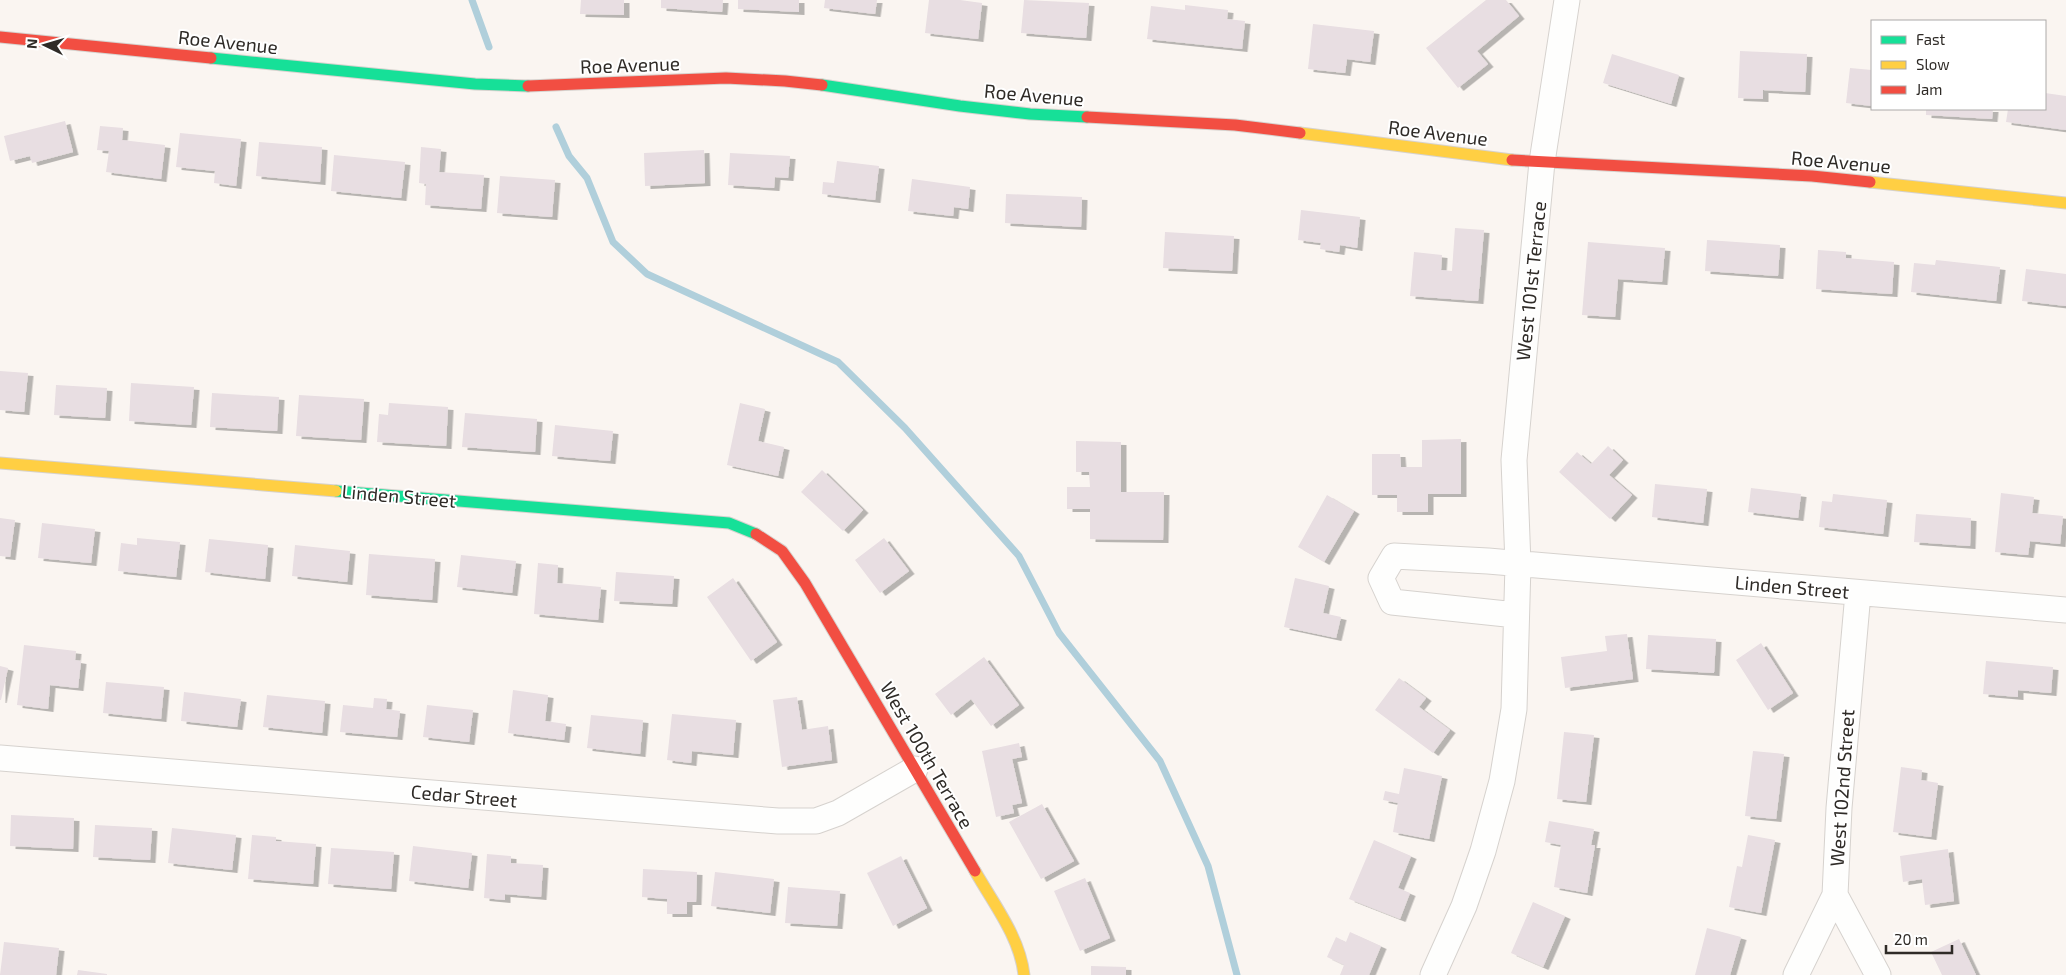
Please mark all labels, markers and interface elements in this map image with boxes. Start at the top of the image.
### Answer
north arrow [20,20,70,70]
legend [1871,20,2046,110]
street label: Roe Avenue [177,25,279,58]
text: Fast [1916,30,1946,48]
text: N [23,38,40,50]
street label: Roe Avenue [580,51,680,78]
text: Slow [1916,55,1950,73]
street label: Roe Avenue [983,79,1085,110]
text: Jam [1916,80,1942,98]
street label: Roe Avenue [1387,115,1489,150]
street label: Roe Avenue [1790,146,1892,177]
street label: West 101st Terrace [1511,200,1550,362]
street label: Linden Street [341,479,457,512]
street label: Linden Street [1734,570,1850,603]
street label: West 100th Terrace [876,677,979,832]
street label: West 102nd Street [1825,709,1858,867]
street label: Cedar Street [410,779,518,812]
scale bar [1886,922,1952,954]
text: 20 m [1894,930,1928,948]

